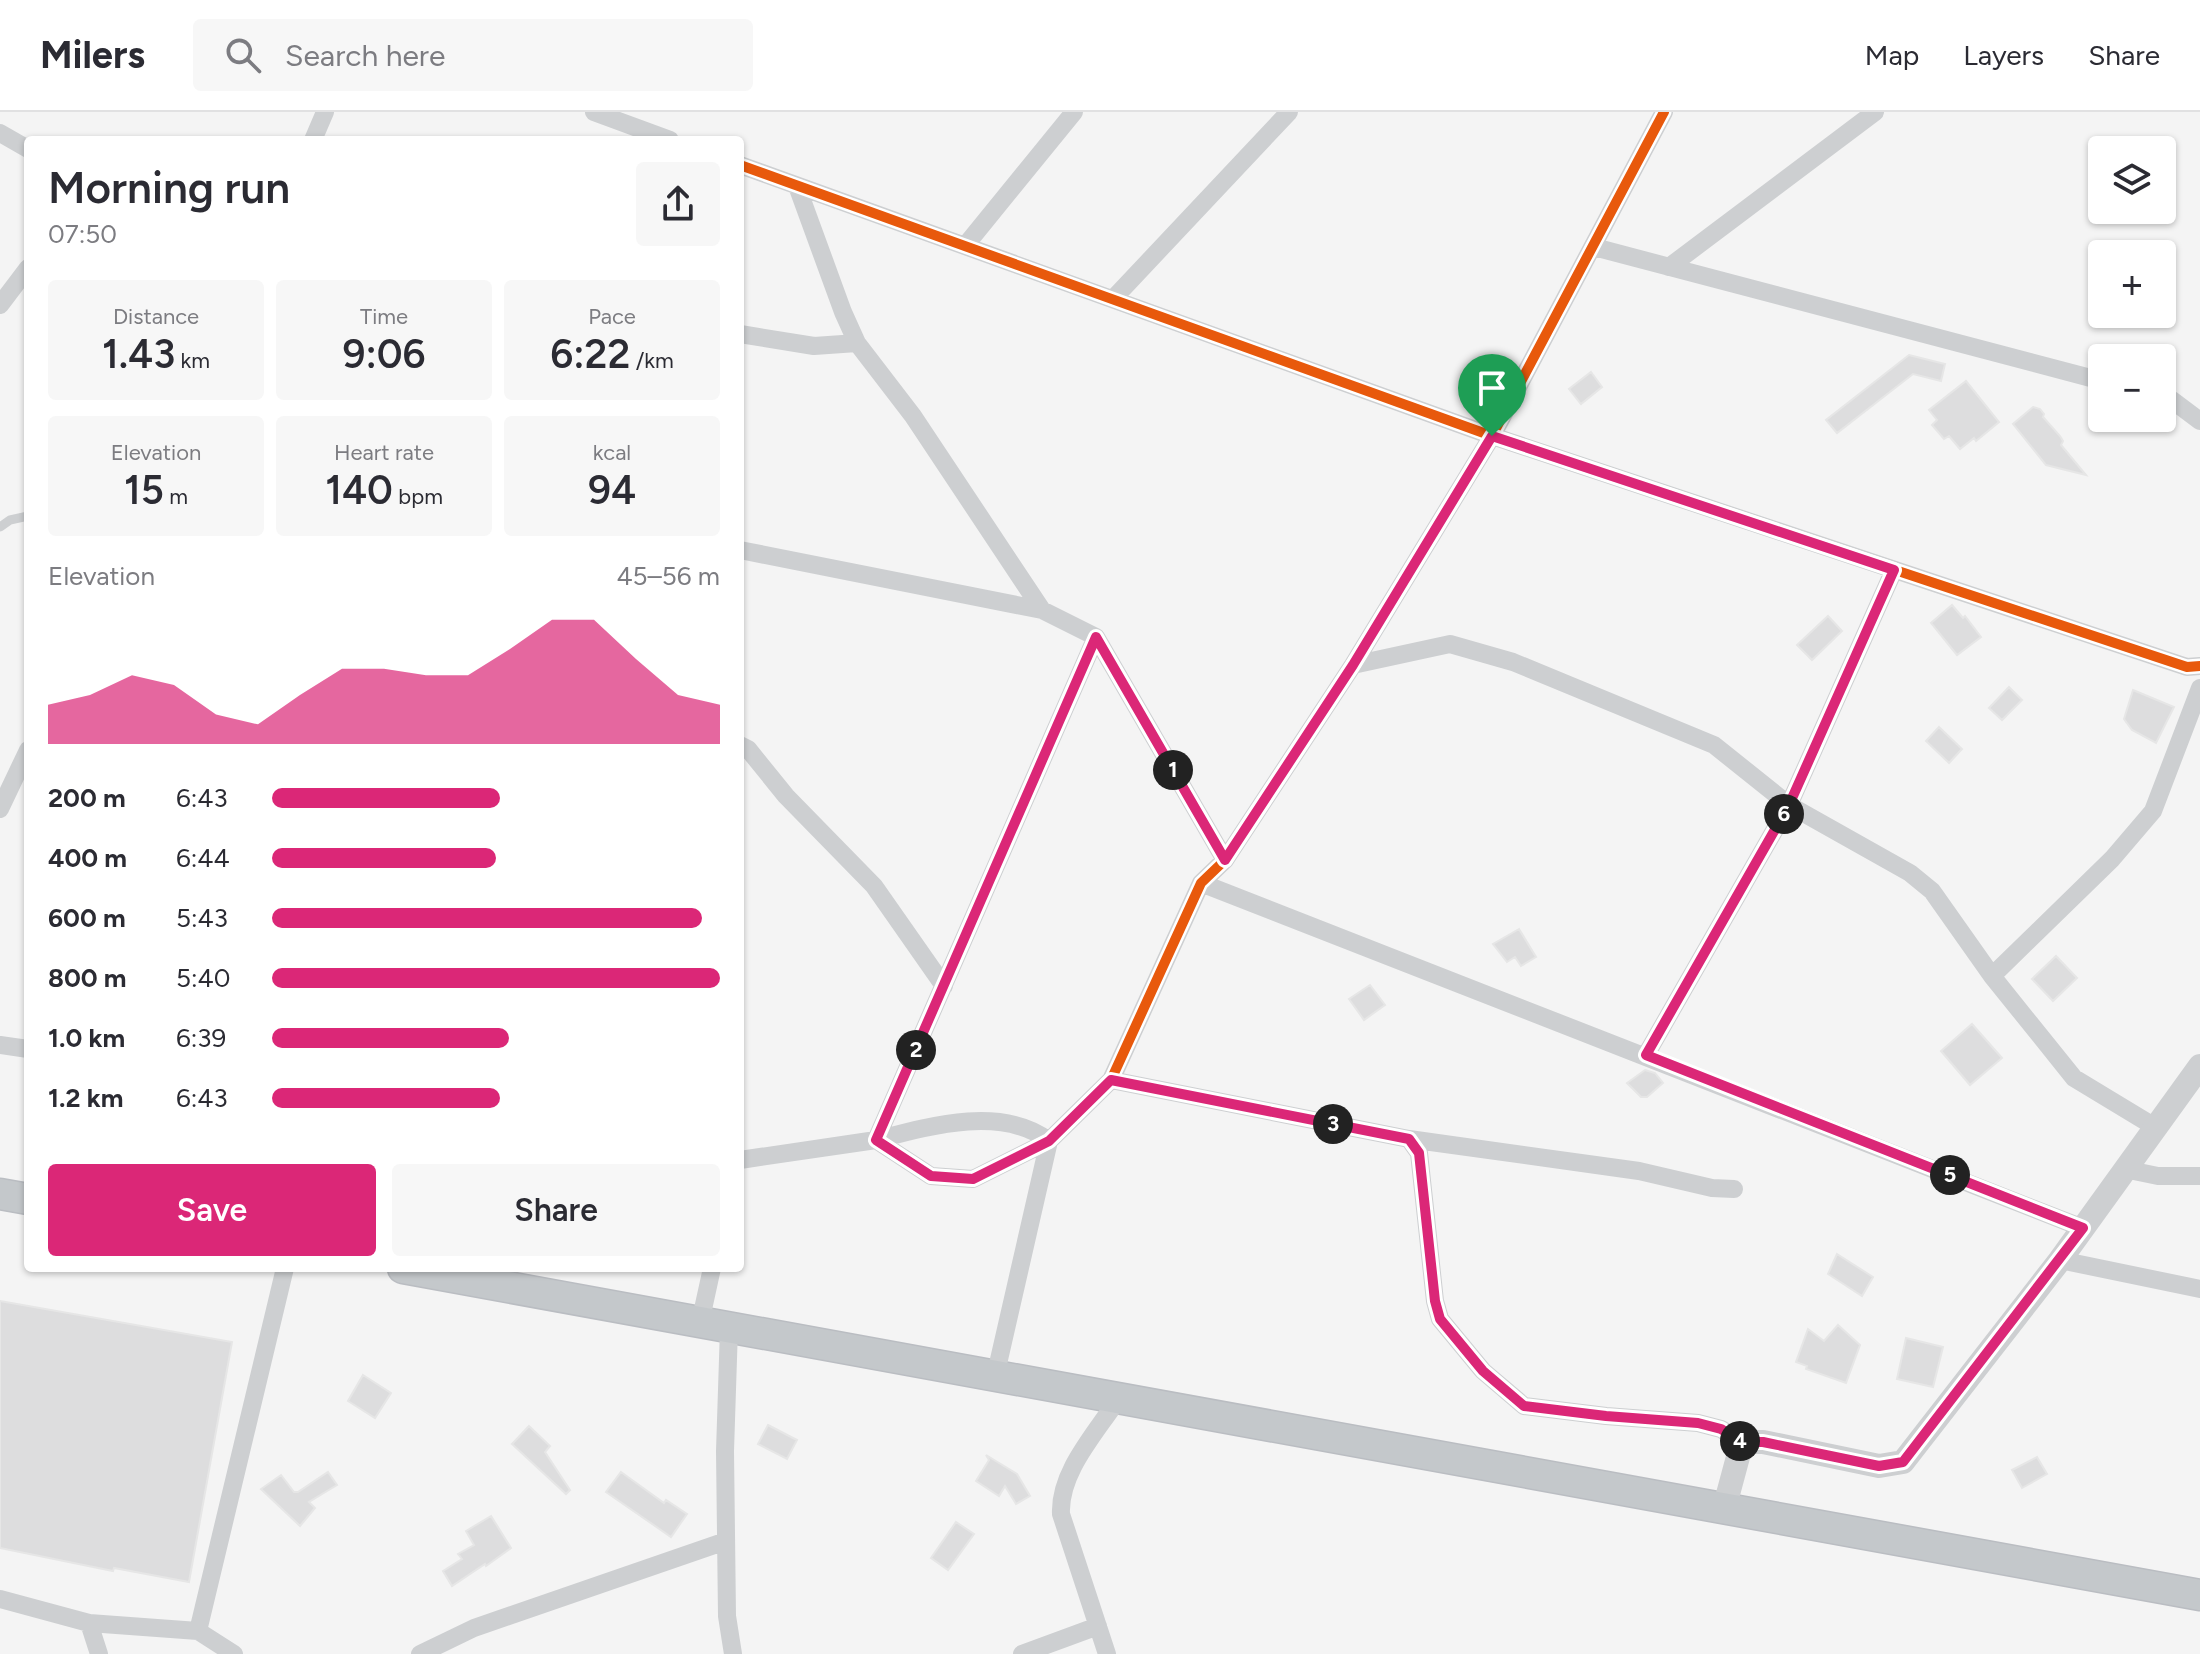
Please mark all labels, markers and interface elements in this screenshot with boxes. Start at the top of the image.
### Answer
search box [193,19,753,91]
text: Milers [40,32,145,78]
icon: search [221,33,265,77]
text: Search here [285,37,445,74]
text: Map [1865,38,1919,72]
text: Layers [1963,38,2044,72]
text: Share [2088,38,2160,72]
map controls [2088,136,2176,432]
button: layers [2088,136,2176,224]
text: Morning run [48,161,290,214]
button: share [636,162,720,246]
text: 07:50 [48,218,117,250]
button: + [2088,240,2176,328]
text: Distance [113,303,199,330]
text: Time [360,303,408,330]
text: Pace [588,303,636,330]
text: 1.43 [102,330,175,378]
text: 9:06 [343,330,426,378]
text: 6:22 [550,330,630,378]
button: − [2088,344,2176,432]
text: km [175,347,210,374]
text: /km [630,347,674,374]
pin [1458,354,1526,436]
icon: arrive [1470,366,1514,410]
text: Elevation [111,439,201,466]
text: Heart rate [334,439,434,466]
text: kcal [593,439,631,466]
text: 15 [124,466,164,514]
text: 140 [325,466,393,514]
text: 94 [588,466,636,514]
text: m [164,483,188,510]
text: bpm [393,483,443,510]
text: Elevation [48,560,155,592]
text: 45–56 m [616,560,720,592]
pin: 1 [1153,750,1193,790]
text: 1 [1168,756,1178,783]
text: 200 m [48,782,126,814]
text: 6:43 [176,782,228,814]
pin: 6 [1764,794,1804,834]
text: 6 [1778,800,1790,827]
text: 400 m [48,842,127,874]
text: 6:44 [176,842,230,874]
text: 600 m [48,902,126,934]
text: 5:43 [176,902,228,934]
text: 800 m [48,962,126,994]
text: 5:40 [176,962,230,994]
text: 1.0 km [48,1022,125,1054]
text: 6:39 [176,1022,226,1054]
pin: 2 [896,1030,936,1070]
text: 2 [910,1036,922,1063]
text: 1.2 km [48,1082,123,1114]
text: 6:43 [176,1082,228,1114]
pin: 3 [1313,1104,1353,1144]
text: 3 [1327,1110,1339,1137]
pin: 5 [1930,1155,1970,1195]
text: 5 [1944,1161,1956,1188]
button: Save [48,1164,376,1256]
button: Share [392,1164,720,1256]
pin: 4 [1720,1421,1760,1461]
text: 4 [1733,1427,1747,1454]

